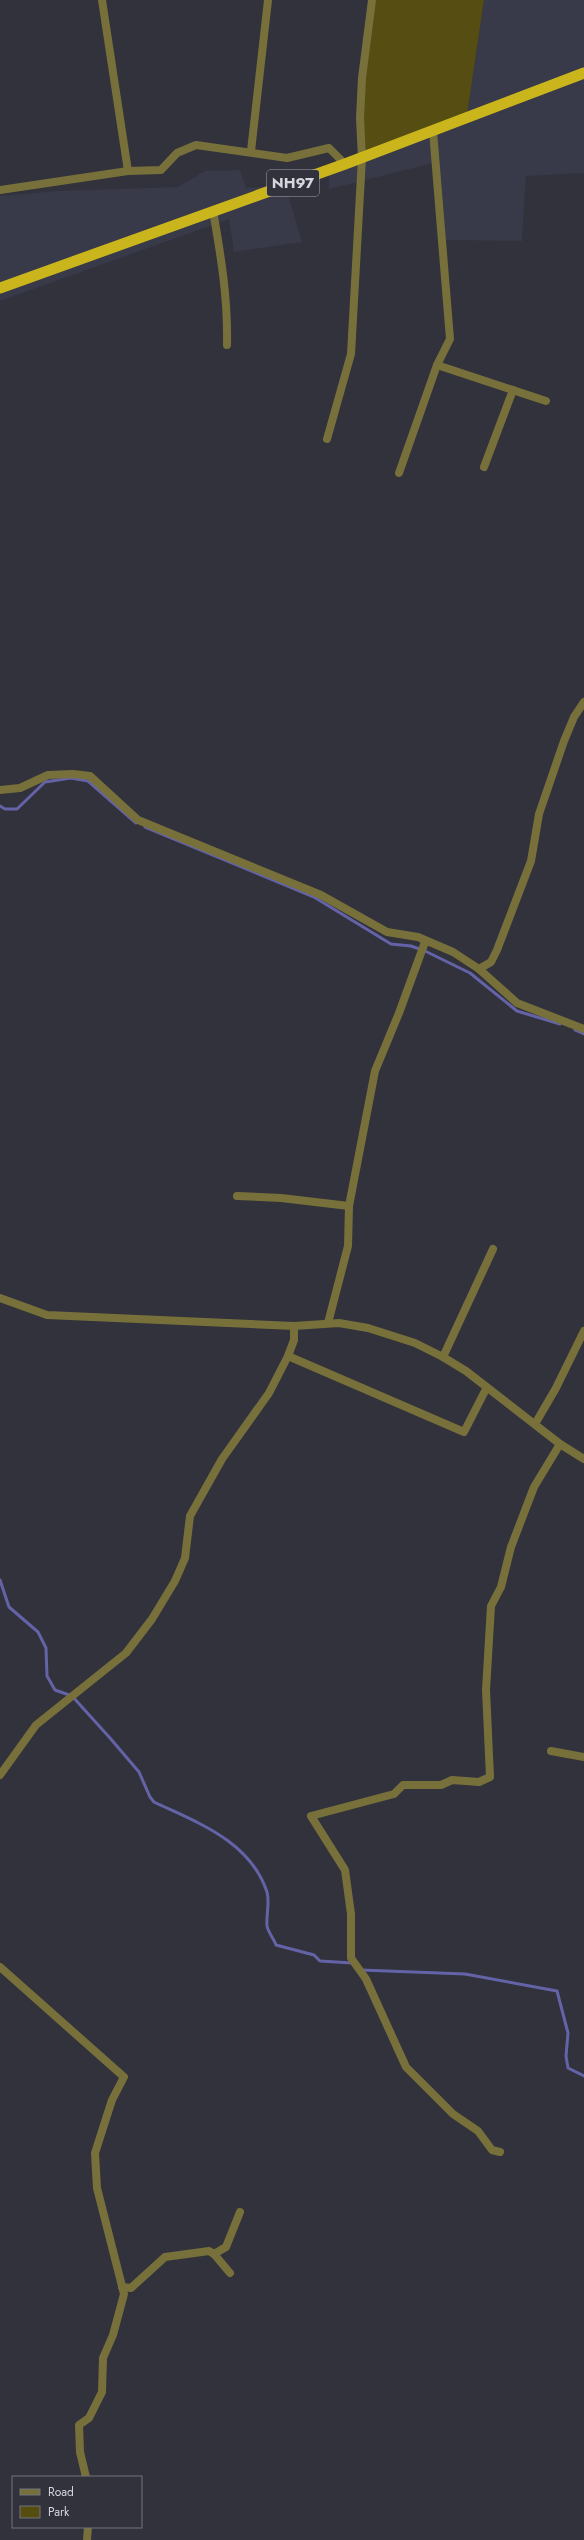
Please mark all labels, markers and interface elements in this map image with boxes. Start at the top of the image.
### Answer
road number: NH97 [267,170,319,196]
legend [12,2476,142,2528]
text: Road [48,2483,74,2501]
text: Park [48,2503,70,2521]

